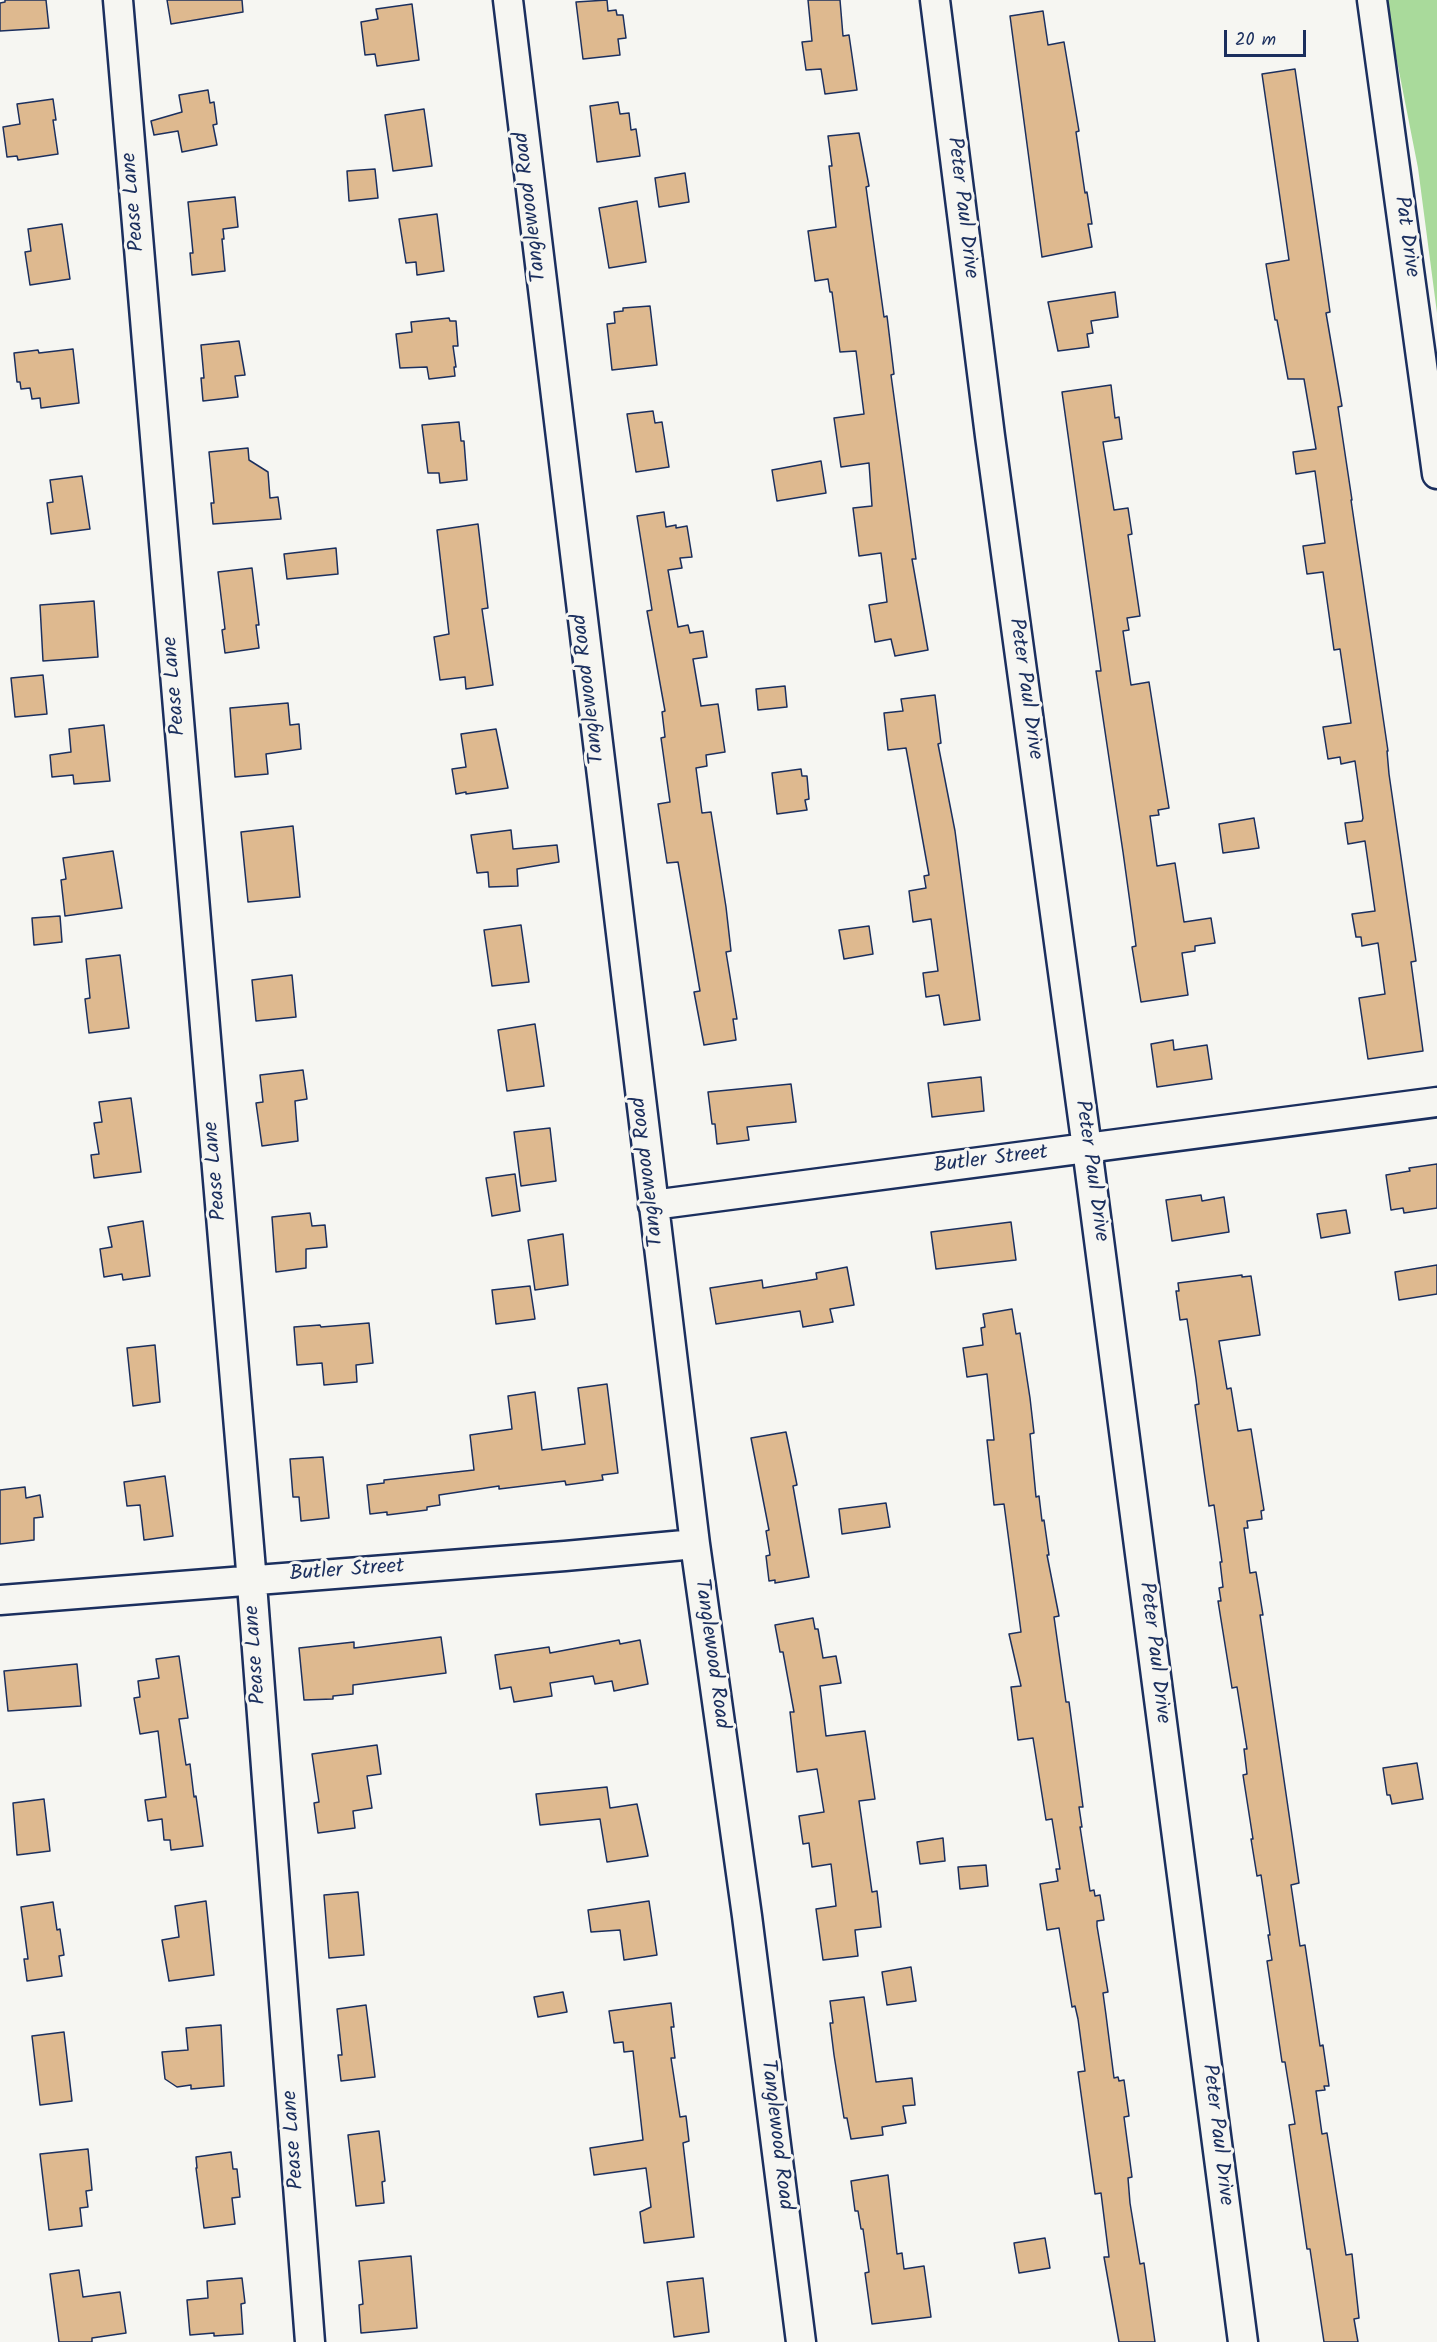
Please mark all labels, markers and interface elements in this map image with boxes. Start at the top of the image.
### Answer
scale bar [1227,18,1310,56]
text: 20 m [1235,26,1276,55]
street label: Tanglewood Road [510,131,554,283]
street label: Peter Paul Drive [940,136,982,280]
street label: Pease Lane [118,151,152,253]
street label: Pat Drive [1387,195,1423,279]
street label: Tanglewood Road [568,613,612,765]
street label: Peter Paul Drive [1002,617,1046,761]
street label: Pease Lane [159,635,193,737]
street label: Tanglewood Road [627,1096,671,1248]
street label: Peter Paul Drive [1068,1099,1112,1243]
street label: Pease Lane [200,1120,234,1222]
street label: Butler Street [932,1141,1050,1181]
street label: Butler Street [289,1555,405,1589]
street label: Tanglewood Road [687,1577,733,1731]
street label: Peter Paul Drive [1132,1581,1174,1725]
street label: Pease Lane [241,1605,273,1705]
street label: Tanglewood Road [753,2059,797,2211]
street label: Peter Paul Drive [1195,2063,1237,2207]
street label: Pease Lane [279,2090,311,2190]

